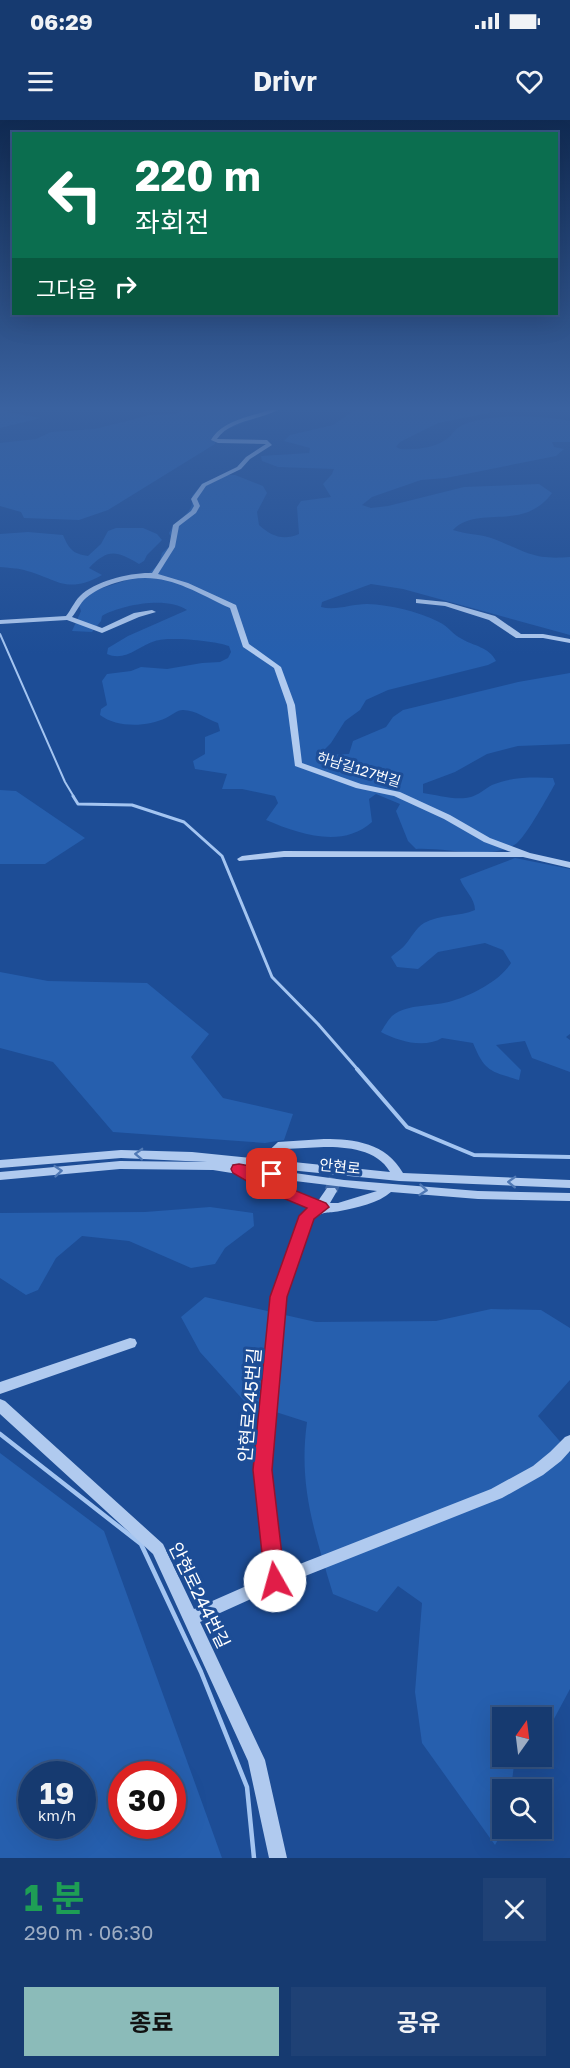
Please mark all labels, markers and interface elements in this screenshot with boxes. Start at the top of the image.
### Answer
text: 06:29 [30,8,93,35]
icon: menu [24,65,57,98]
text: Drivr [253,65,317,97]
icon: heart [513,65,546,98]
text: 220 m [135,150,261,200]
icon: left [36,156,114,234]
text: 좌회전 [135,206,210,238]
icon: right [109,270,142,303]
text: 그다음 [36,275,97,302]
street label: 하남길127번길 [315,748,403,790]
one-way arrow [134,1148,143,1161]
pin [246,1148,297,1199]
street label: 안현로 [318,1155,362,1177]
icon: arrive [255,1157,288,1190]
one-way arrow [54,1165,63,1178]
one-way arrow [507,1175,516,1188]
one-way arrow [419,1183,428,1196]
street label: 안현로245번길 [233,1347,265,1463]
street label: 안현로244번길 [165,1538,235,1652]
position arrow [243,1549,307,1613]
north arrow [492,1707,552,1767]
map controls [492,1707,552,1839]
speed limit sign: 30 [108,1761,186,1839]
text: 19 [40,1775,74,1811]
button: search [492,1779,552,1839]
text: km/h [38,1806,76,1824]
text: 1 분 [24,1876,85,1919]
button: close [483,1878,546,1941]
text: 290 m · 06:30 [24,1920,153,1944]
button: 종료 [24,1987,279,2056]
button: 공유 [291,1987,546,2056]

